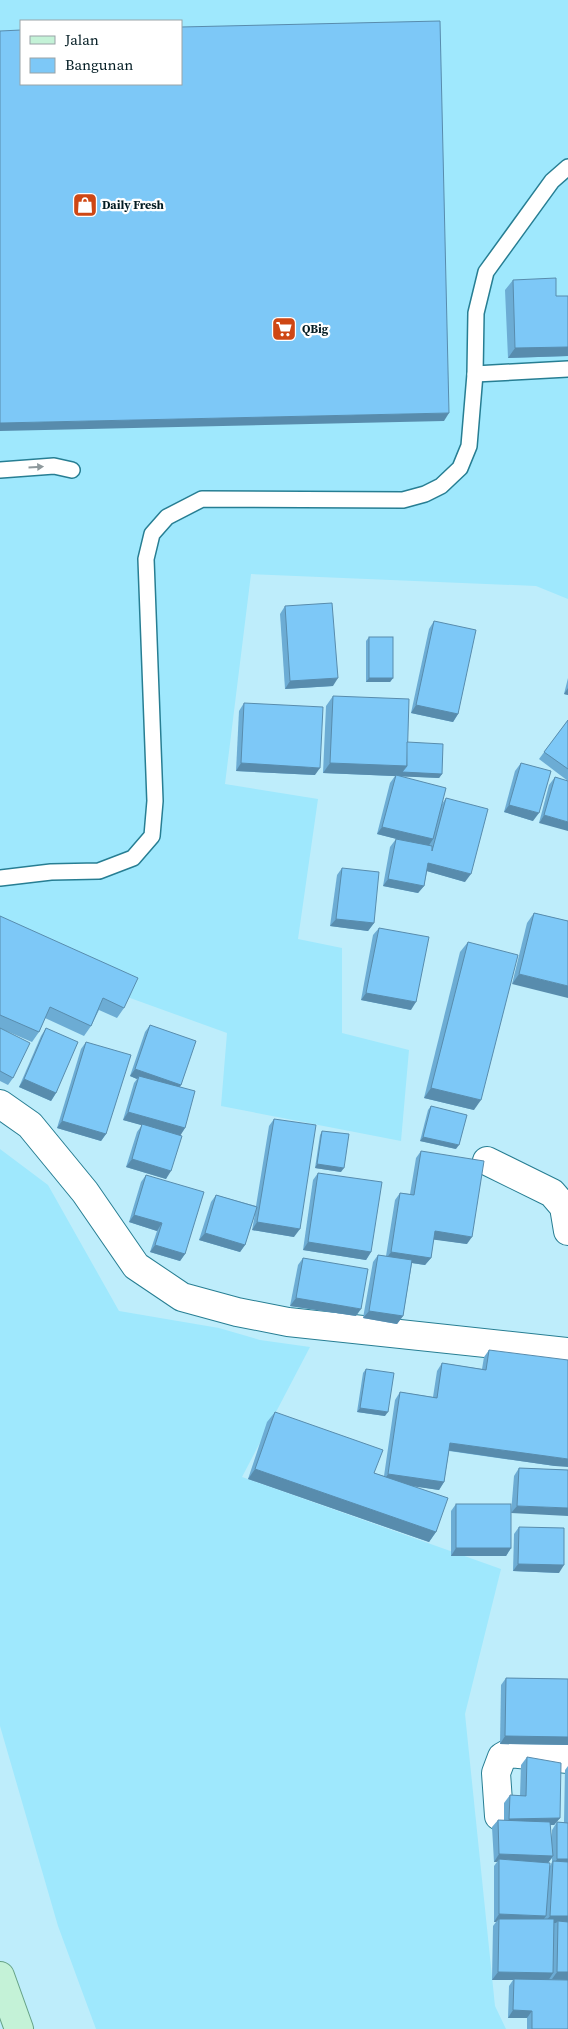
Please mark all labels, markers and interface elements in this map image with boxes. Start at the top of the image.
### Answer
legend [20,20,182,85]
text: Jalan [64,29,99,50]
text: Bangunan [65,54,133,75]
shop icon: Daily Fresh [72,192,98,218]
place label: Daily Fresh [102,197,165,213]
supermarket icon: QBig [271,316,297,342]
place label: QBig [302,321,329,337]
one-way arrow [28,463,44,471]

